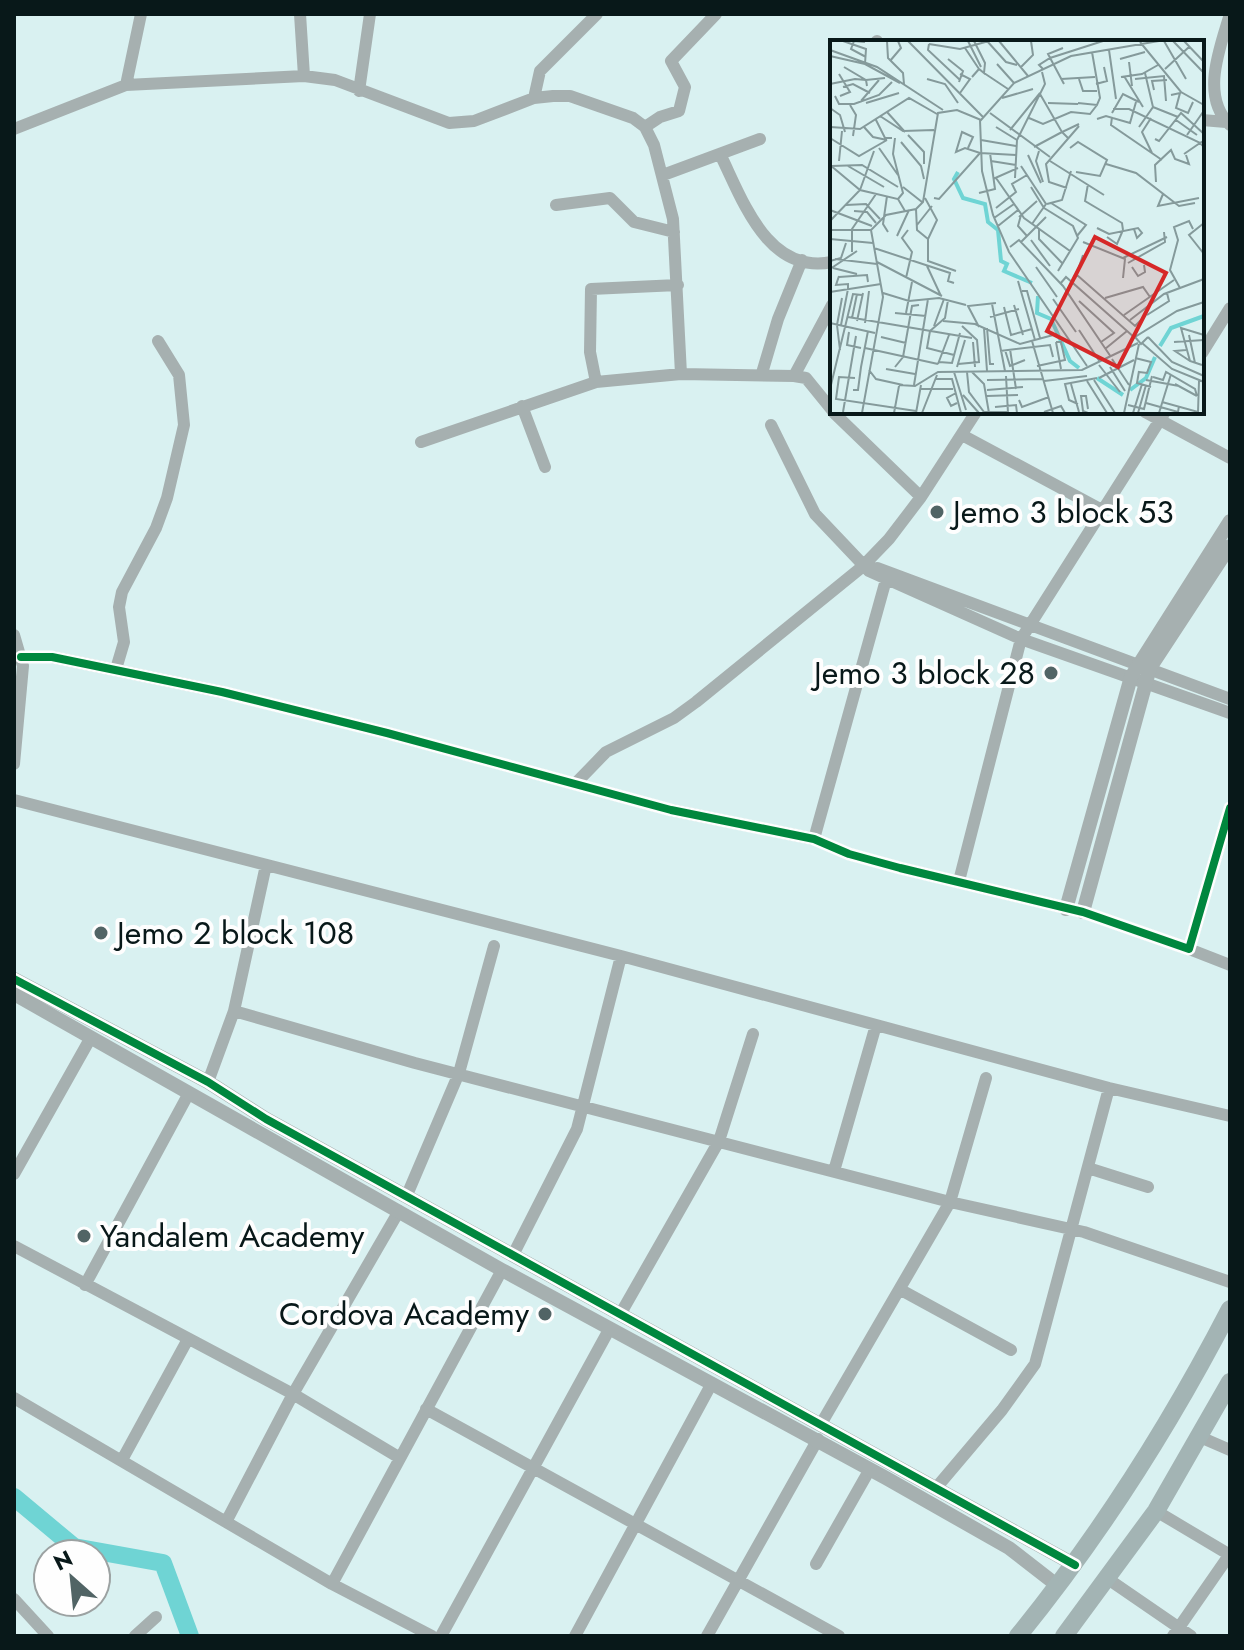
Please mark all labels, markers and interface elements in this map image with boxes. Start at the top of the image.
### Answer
inset map [830,40,1204,414]
place label: Jemo 3 block 53 [949,489,1174,535]
marker: Jemo 3 block 53 [928,503,946,521]
place label: Jemo 3 block 28 [810,650,1035,696]
marker: Jemo 3 block 28 [1042,664,1060,682]
place label: Jemo 2 block 108 [113,910,354,956]
marker: Jemo 2 block 108 [92,924,110,942]
place label: Yandalem Academy [100,1213,365,1259]
marker: Yandalem Academy [75,1227,93,1245]
place label: Cordova Academy [279,1291,530,1337]
marker: Cordova Academy [536,1305,554,1323]
north arrow [32,1538,112,1618]
text: N [48,1542,78,1578]

